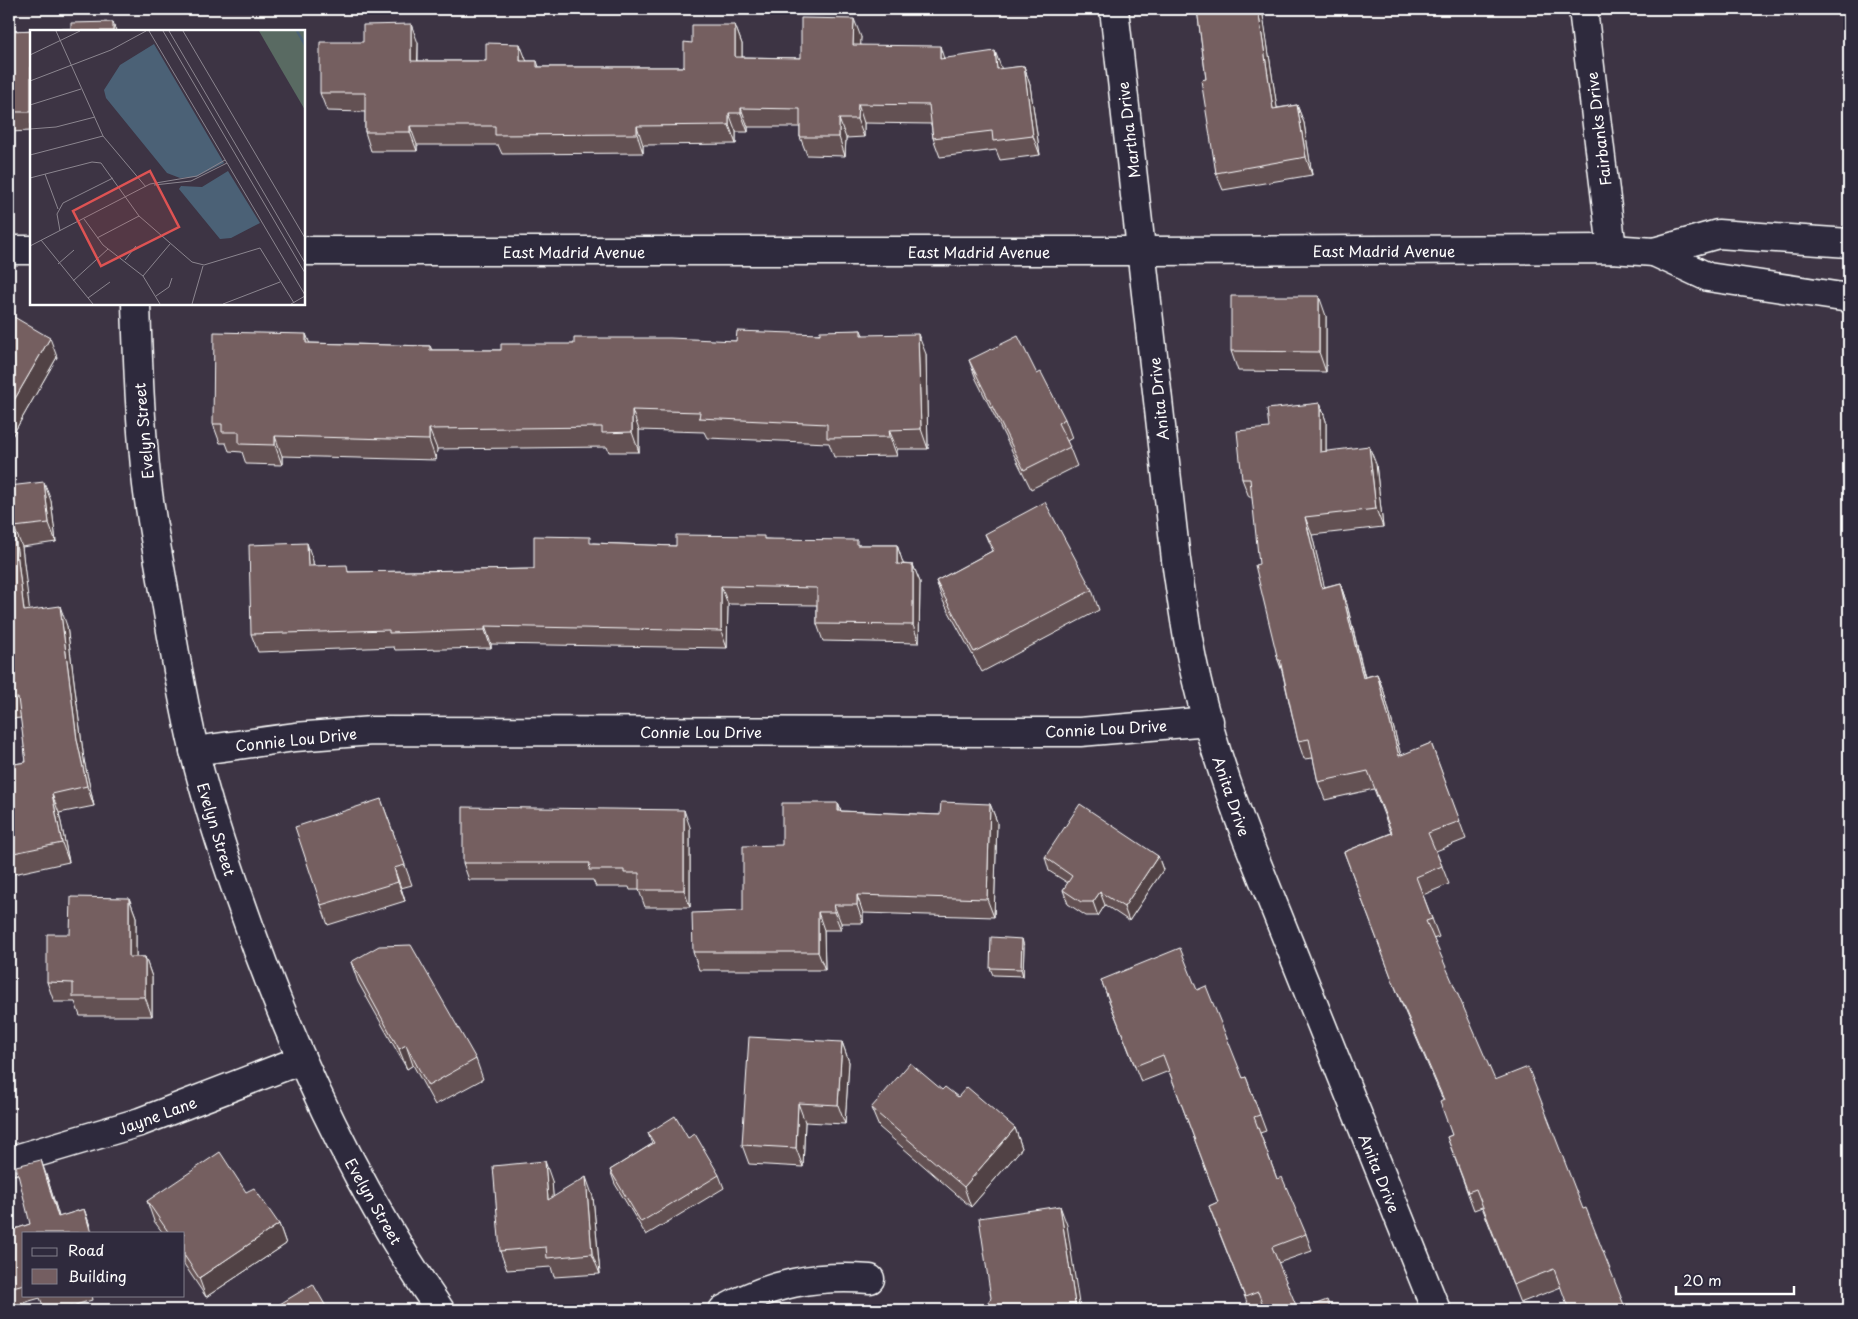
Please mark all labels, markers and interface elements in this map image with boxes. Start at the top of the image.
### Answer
inset map [30,30,305,305]
street label: Fairbanks Drive [1580,71,1616,187]
street label: Martha Drive [1111,80,1145,179]
street label: East Madrid Avenue [1313,239,1455,262]
street label: East Madrid Avenue [503,240,645,263]
street label: East Madrid Avenue [908,240,1050,263]
street label: Anita Drive [1142,356,1174,442]
street label: Evelyn Street [127,382,159,480]
street label: Connie Lou Drive [1044,713,1168,743]
street label: Connie Lou Drive [640,720,762,743]
street label: Connie Lou Drive [234,721,358,757]
street label: Anita Drive [1208,753,1256,839]
street label: Evelyn Street [192,779,242,879]
street label: Jayne Lane [114,1090,200,1140]
street label: Anita Drive [1354,1130,1406,1216]
street label: Evelyn Street [340,1153,408,1249]
legend [22,1232,185,1296]
text: Road [68,1238,104,1261]
text: Building [68,1264,127,1287]
scale bar [1676,1264,1793,1296]
text: 20 m [1683,1268,1722,1291]

